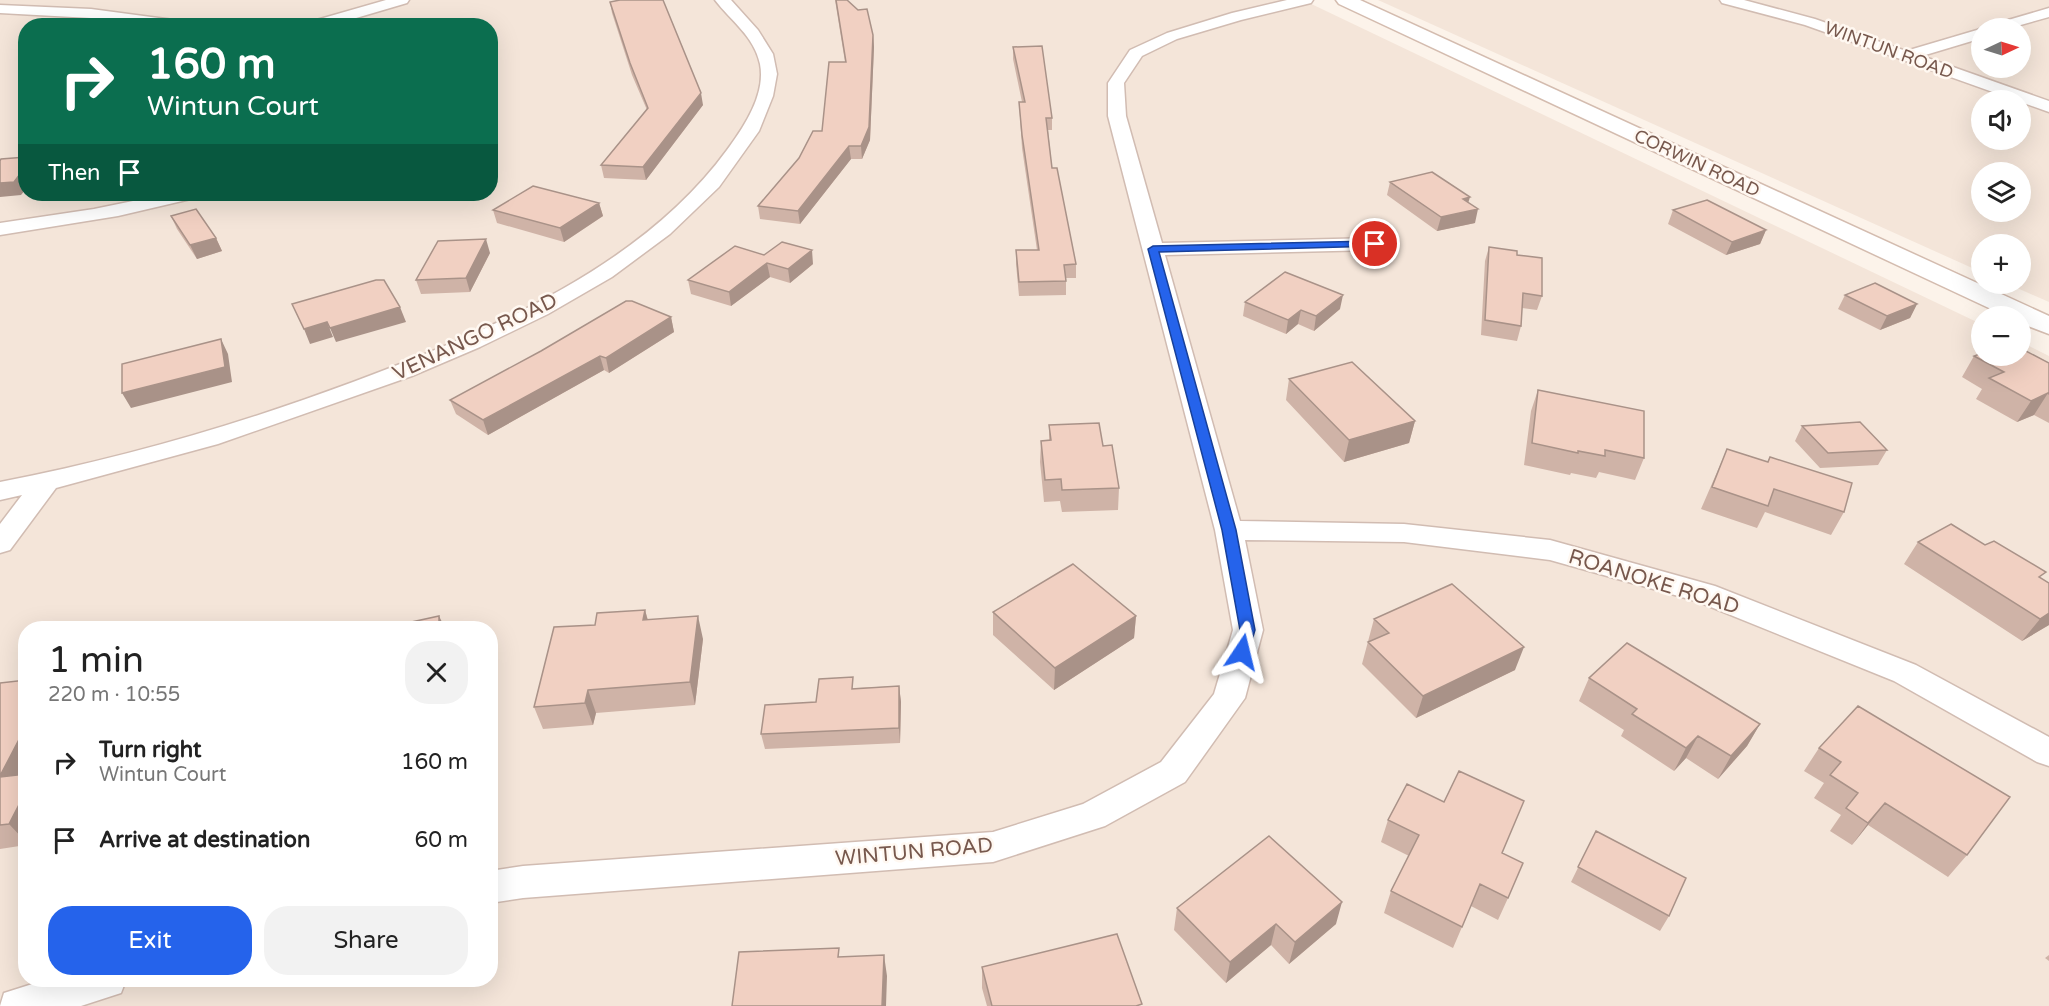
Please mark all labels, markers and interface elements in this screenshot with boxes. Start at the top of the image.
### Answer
street label: WINTUN ROAD [1822,16,1956,84]
north arrow [1971,18,2031,78]
map controls [1971,18,2031,366]
text: 160 m [147,39,276,90]
icon: right [48,42,126,120]
text: Wintun Court [147,90,319,123]
button: sound [1971,90,2031,150]
street label: CORWIN ROAD [1631,124,1763,202]
icon: arrive [113,156,146,189]
text: Then [48,160,101,186]
button: layers [1971,162,2031,222]
pin [1349,218,1400,269]
icon: arrive [1358,227,1391,260]
button: + [1971,234,2031,294]
street label: VENANGO ROAD [389,288,561,386]
button: − [1971,306,2031,366]
street label: ROANOKE ROAD [1566,544,1742,620]
position arrow [1210,620,1274,684]
text: 1 min [48,639,144,682]
button: close [405,641,468,704]
text: 220 m · 10:55 [48,683,180,707]
text: Turn right [99,737,201,763]
icon: right [48,746,81,779]
text: 160 m [401,749,468,775]
text: Wintun Court [99,763,226,787]
icon: arrive [48,824,81,857]
text: Arrive at destination [99,827,310,853]
text: 60 m [414,827,468,853]
street label: WINTUN ROAD [834,833,994,871]
button: Exit [48,906,252,975]
button: Share [264,906,468,975]

